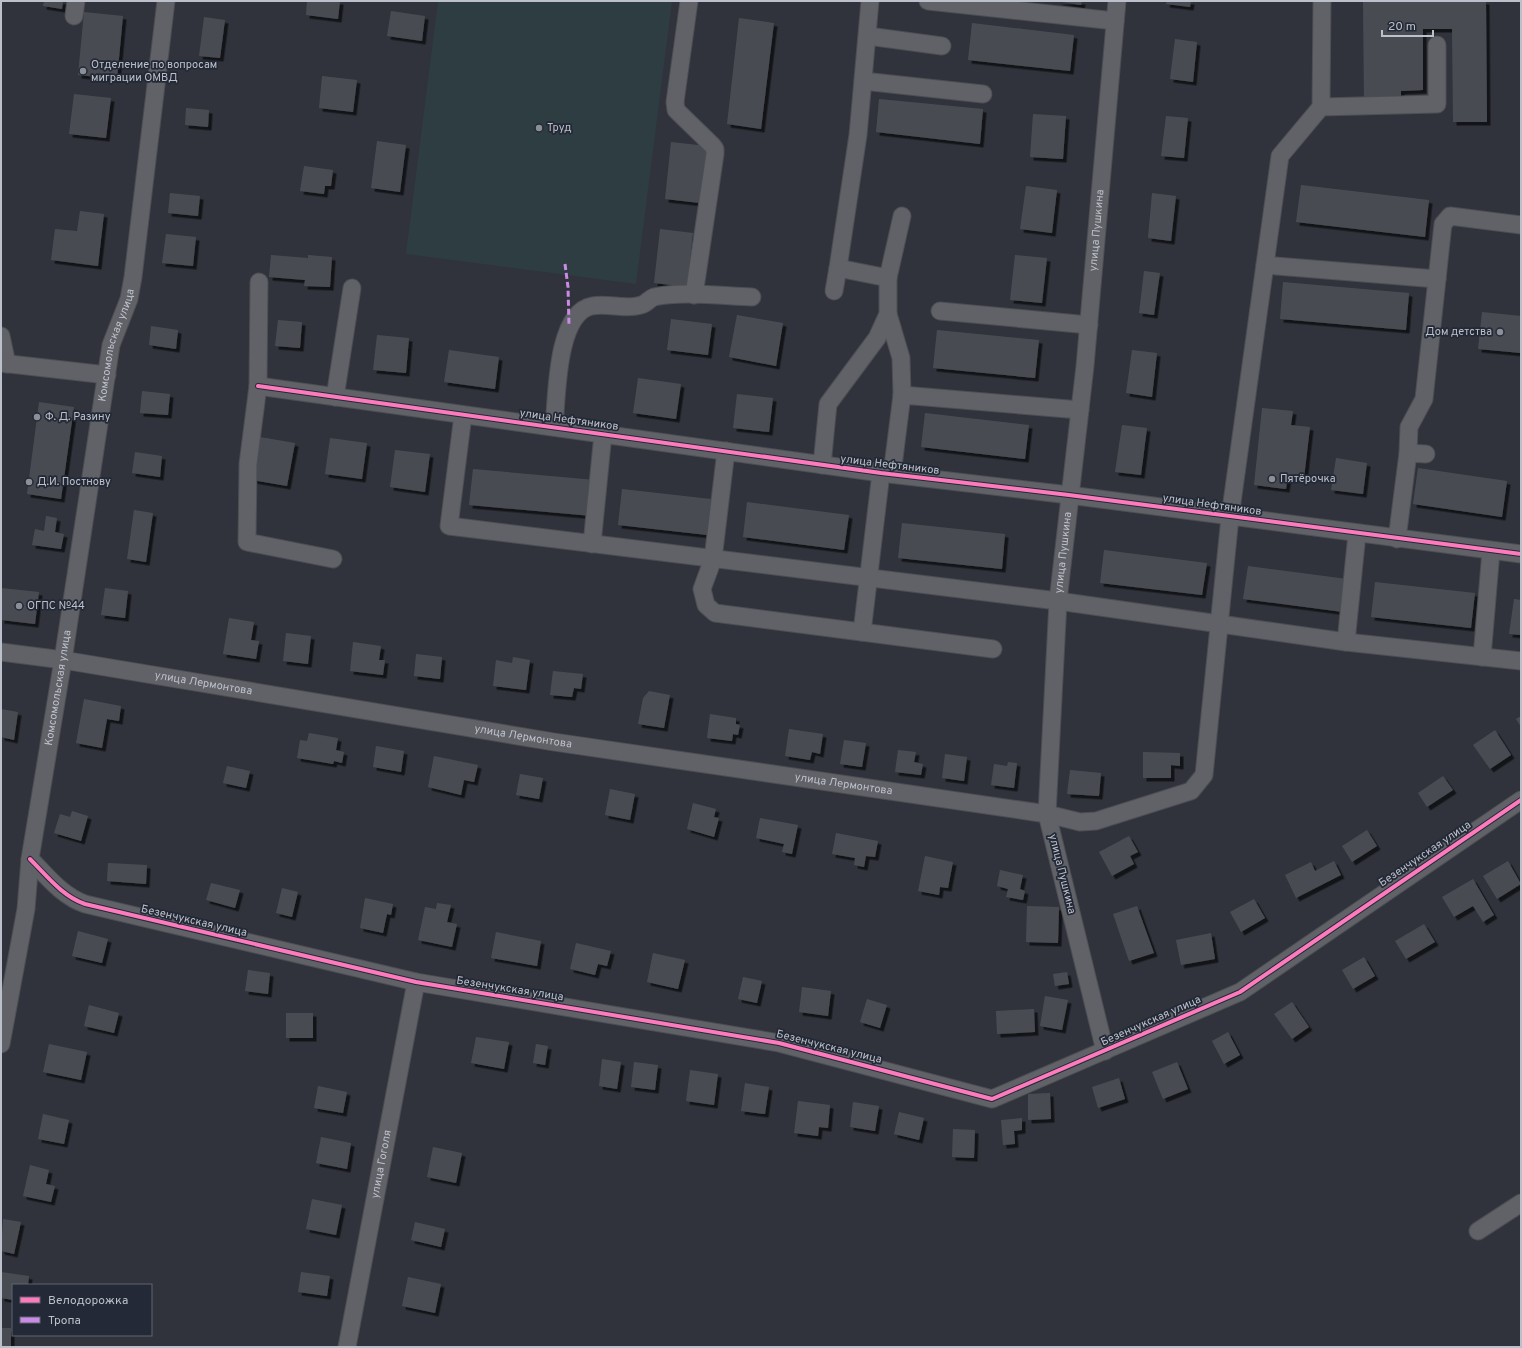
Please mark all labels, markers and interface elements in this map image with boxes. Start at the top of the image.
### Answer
scale bar [1382,12,1433,38]
text: 20 m [1388,19,1416,35]
place label: Отделение по вопросам миграции ОМВД [91,58,217,85]
marker: Отделение по вопросам миграции ОМВД [78,66,88,76]
place label: Труд [547,121,572,135]
marker: Труд [534,123,544,133]
street label: улица Пушкина [1086,189,1107,272]
street label: Комсомольская улица [95,288,138,403]
place label: Дом детства [1425,325,1492,339]
marker: Дом детства [1495,327,1505,337]
street label: улица Нефтяников [519,406,619,434]
place label: Ф. Д. Разину [45,410,111,424]
marker: Ф. Д. Разину [32,412,42,422]
street label: улица Нефтяников [840,452,940,478]
place label: Пятёрочка [1280,472,1336,486]
marker: Пятёрочка [1267,474,1277,484]
place label: Д.И. Постнову [37,475,111,489]
marker: Д.И. Постнову [24,477,34,487]
street label: улица Нефтяников [1162,491,1262,519]
street label: улица Пушкина [1052,511,1075,594]
place label: ОГПС №44 [27,599,85,613]
marker: ОГПС №44 [14,601,24,611]
street label: Комсомольская улица [42,629,75,747]
street label: улица Лермонтова [154,668,254,699]
street label: улица Лермонтова [473,722,573,752]
street label: улица Лермонтова [794,770,894,798]
street label: Безенчукская улица [1376,818,1474,890]
street label: улица Пушкина [1045,833,1079,916]
street label: Безенчукская улица [140,902,248,940]
street label: Безенчукская улица [455,974,565,1004]
street label: Безенчукская улица [1099,993,1203,1049]
street label: Безенчукская улица [775,1027,883,1067]
street label: улица Гоголя [368,1129,395,1200]
legend [12,1284,152,1336]
text: Велодорожка [48,1293,128,1309]
text: Тропа [48,1313,81,1329]

